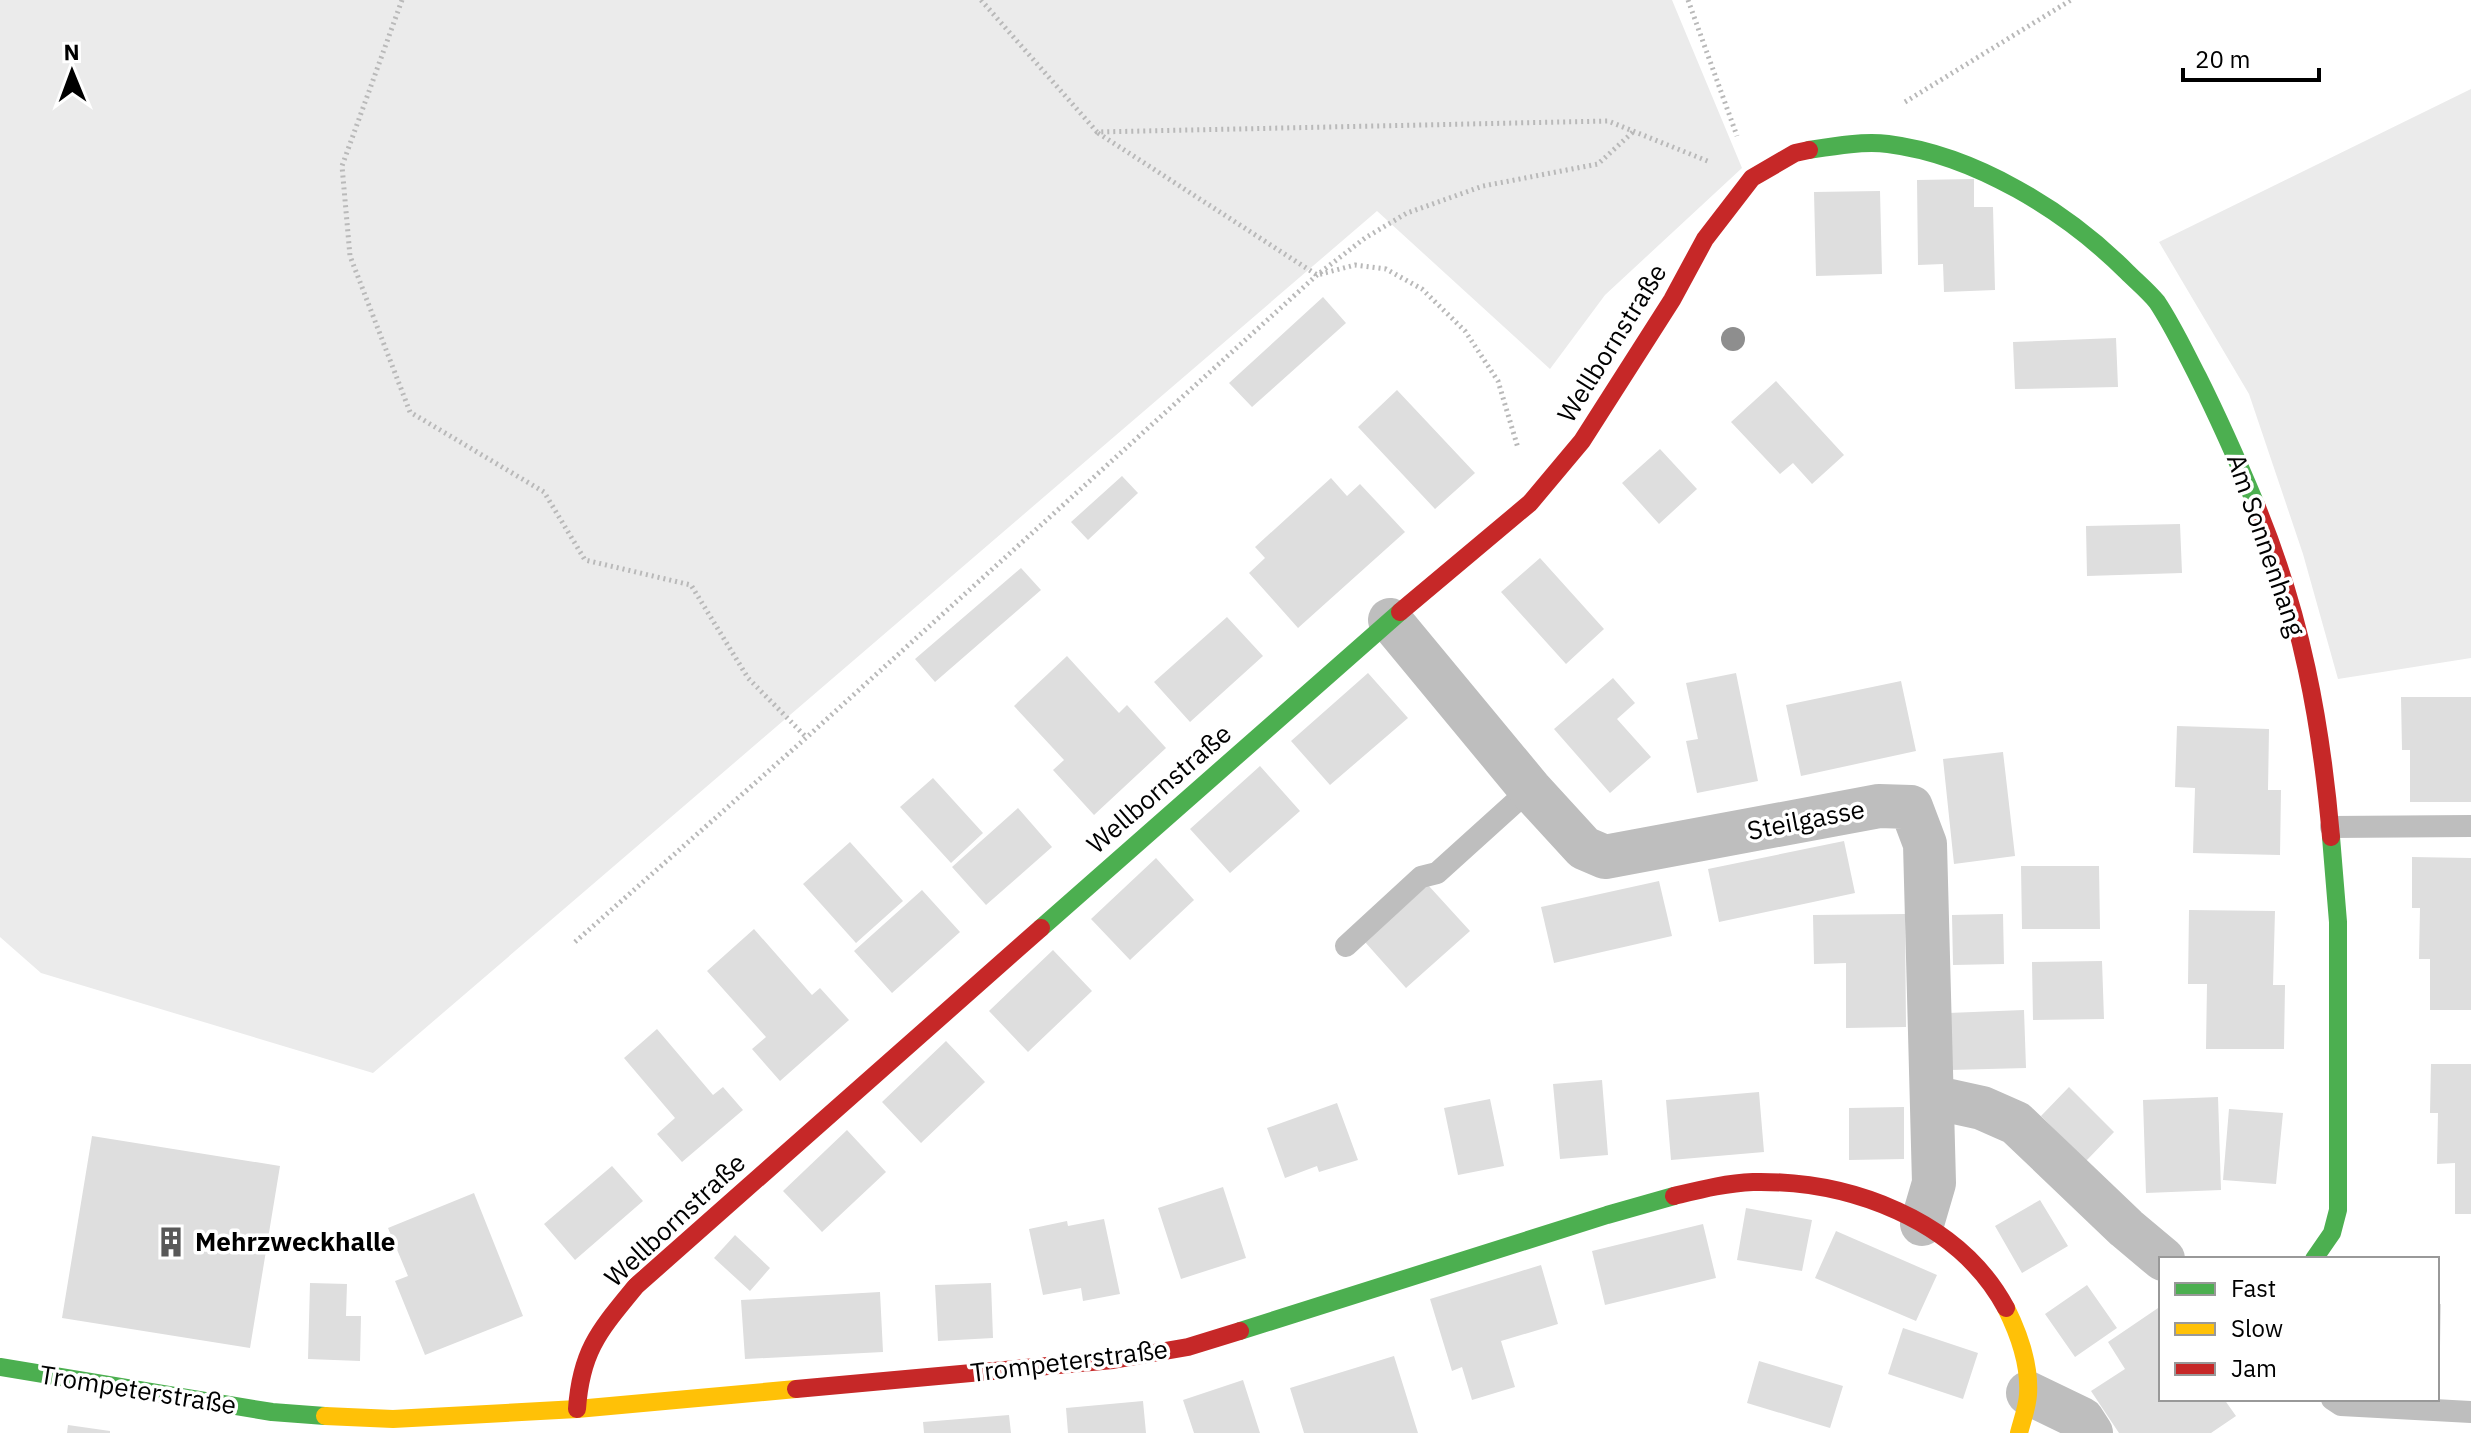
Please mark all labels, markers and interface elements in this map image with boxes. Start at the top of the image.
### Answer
north arrow [32,32,112,112]
scale bar [2183,32,2319,82]
text: N [63,37,80,66]
text: 20 m [2195,43,2250,75]
street label: Wellbornstraße [1549,257,1673,428]
street label: Am Sonnenhang [2220,449,2314,641]
street label: Wellbornstraße [1079,716,1238,860]
street label: Steilgasse [1744,791,1867,847]
street label: Wellbornstraße [597,1145,752,1293]
place label: Mehrzweckhalle [195,1224,396,1258]
building icon: Mehrzweckhalle [154,1225,188,1259]
legend [2159,1257,2439,1401]
text: Fast [2231,1272,2276,1304]
text: Slow [2231,1312,2283,1344]
street label: Trompeterstraße [968,1331,1169,1389]
text: Jam [2231,1352,2277,1384]
street label: Trompeterstraße [38,1357,239,1421]

